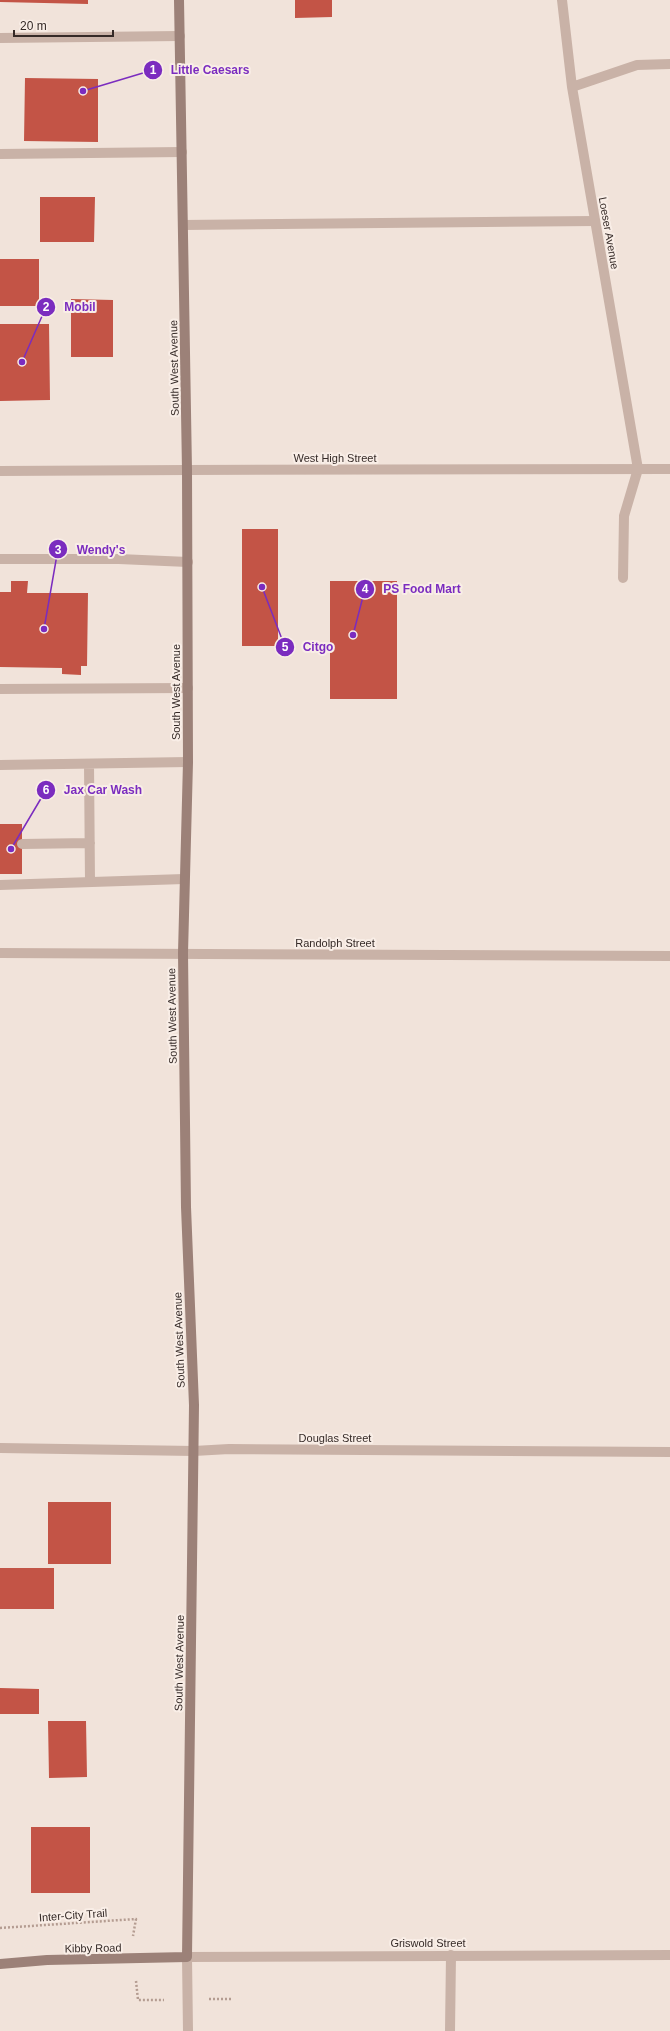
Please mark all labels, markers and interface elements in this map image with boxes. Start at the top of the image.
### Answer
scale bar [14,12,113,38]
text: 20 m [20,19,47,33]
callout: Little Caesars [143,58,257,82]
text: 1 [150,63,157,77]
text: Little Caesars [171,63,250,77]
street label: Loeser Avenue [597,196,621,270]
callout: Mobil [36,295,104,319]
text: 2 [43,300,50,314]
text: Mobil [64,300,96,314]
street label: South West Avenue [167,320,181,416]
street label: West High Street [294,452,376,464]
callout: Wendy's [48,537,133,561]
text: 3 [55,543,62,557]
text: Wendy's [77,543,126,557]
callout: PS Food Mart [355,577,469,601]
text: 4 [362,582,369,596]
text: PS Food Mart [383,582,461,596]
callout: Citgo [275,635,341,659]
text: 5 [282,640,289,654]
text: Citgo [303,640,333,654]
street label: South West Avenue [170,644,182,740]
callout: Jax Car Wash [36,778,150,802]
text: 6 [43,783,50,797]
text: Jax Car Wash [64,783,142,797]
street label: Randolph Street [295,937,375,949]
street label: South West Avenue [165,968,179,1064]
street label: South West Avenue [171,1292,187,1388]
street label: Douglas Street [299,1432,371,1444]
street label: South West Avenue [172,1615,186,1711]
street label: Inter-City Trail [38,1907,108,1923]
street label: Griswold Street [390,1937,466,1949]
street label: Kibby Road [64,1942,122,1954]

